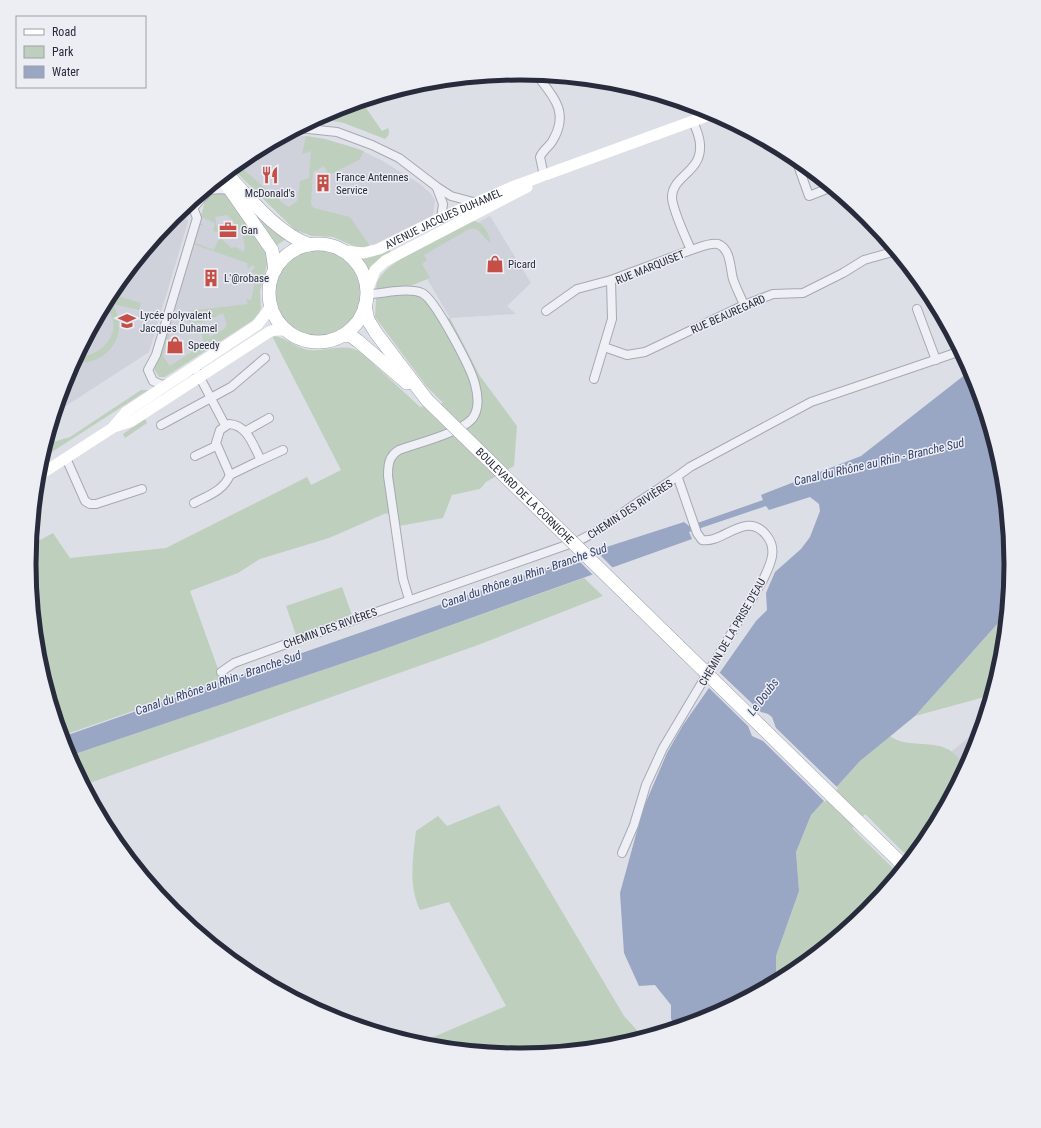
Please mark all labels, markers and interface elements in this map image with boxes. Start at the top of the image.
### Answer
legend [16,16,146,88]
text: Road [52,25,76,39]
text: Park [52,45,74,59]
text: Water [52,65,80,79]
restaurant icon: McDonald's [260,165,280,185]
place label: France Antennes Service [336,171,409,197]
building icon: France Antennes Service [313,173,333,193]
street label: AVENUE JACQUES DUHAMEL [383,186,504,252]
place label: McDonald's [245,187,295,200]
office icon: Gan [218,220,238,240]
place label: Gan [241,224,258,237]
street label: RUE MARQUISET [614,248,687,287]
shop icon: Picard [485,254,505,274]
place label: Picard [508,258,536,271]
building icon: L'@robase [201,268,221,288]
place label: L'@robase [224,272,269,285]
street label: RUE BEAUREGARD [689,292,767,337]
place label: Lycée polyvalent Jacques Duhamel [140,309,217,335]
school or university icon: Lycée polyvalent Jacques Duhamel [117,311,137,331]
shop icon: Speedy [165,335,185,355]
place label: Speedy [188,339,220,352]
water label: Canal du Rhône au Rhin - Branche Sud [793,436,966,488]
street label: BOULEVARD DE LA CORNICHE [473,445,577,547]
street label: CHEMIN DES RIVIÈRES [585,477,676,542]
water label: Canal du Rhône au Rhin - Branche Sud [439,541,609,611]
street label: CHEMIN DE LA PRISE D'EAU [696,576,769,688]
street label: CHEMIN DES RIVIÈRES [281,605,379,651]
water label: Canal du Rhône au Rhin - Branche Sud [133,648,303,718]
water label: Le Doubs [745,676,781,718]

